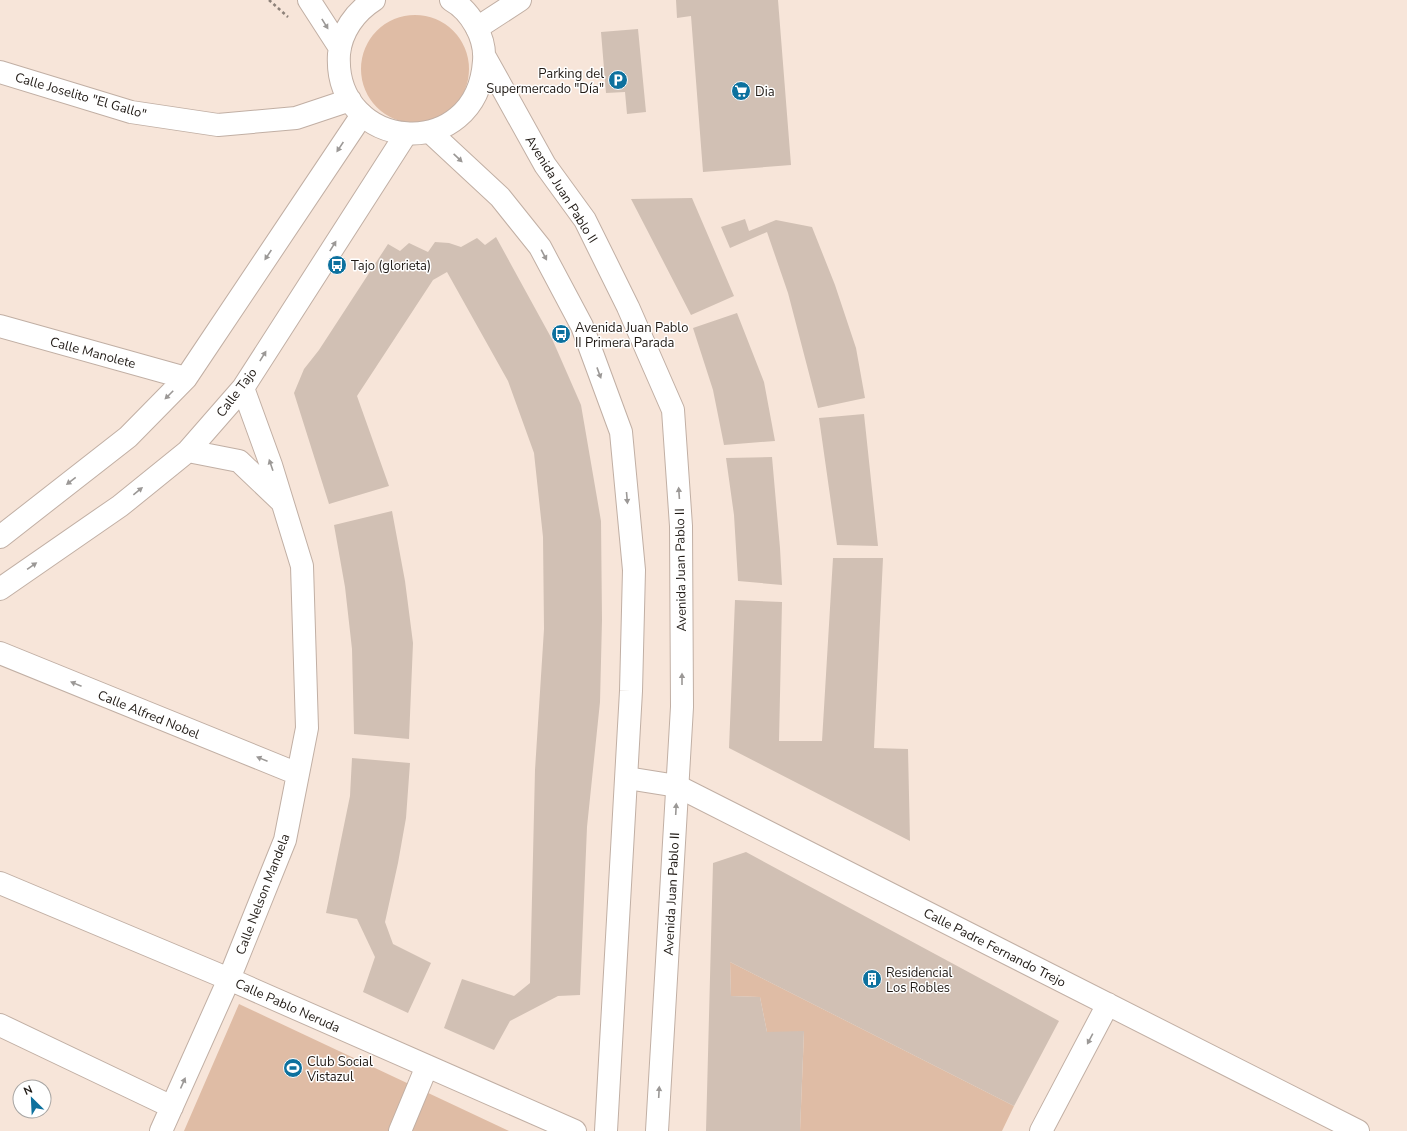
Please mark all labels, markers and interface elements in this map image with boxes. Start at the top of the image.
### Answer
one-way arrow [321,18,328,30]
place label: Parking del Supermercado "Día" [486,65,604,98]
street label: Calle Joselito "El Gallo" [13,69,149,123]
parking icon: Parking del Supermercado "Día" [607,69,629,91]
supermarket icon: Dia [730,80,752,102]
place label: Dia [755,83,775,101]
street label: Avenida Juan Pablo II [521,132,601,247]
one-way arrow [336,142,344,152]
one-way arrow [453,154,464,163]
one-way arrow [329,241,337,251]
one-way arrow [541,249,547,261]
one-way arrow [264,250,272,260]
bus stop icon: Tajo (glorieta) [326,254,348,276]
place label: Tajo (glorieta) [351,257,431,275]
place label: Avenida Juan Pablo II Primera Parada [575,319,688,352]
bus stop icon: Avenida Juan Pablo II Primera Parada [550,323,572,345]
street label: Calle Manolete [48,333,138,373]
one-way arrow [260,350,267,362]
street label: Calle Tajo [212,364,261,421]
one-way arrow [597,367,603,379]
one-way arrow [164,390,174,400]
one-way arrow [268,459,274,471]
one-way arrow [66,477,77,485]
one-way arrow [133,487,144,496]
one-way arrow [675,487,682,499]
one-way arrow [624,492,631,504]
street label: Avenida Juan Pablo II [671,508,691,632]
one-way arrow [27,562,37,570]
one-way arrow [679,672,685,685]
one-way arrow [71,681,82,687]
street label: Calle Alfred Nobel [95,686,202,744]
one-way arrow [255,756,267,762]
one-way arrow [673,803,680,815]
street label: Calle Nelson Mandela [232,831,294,958]
street label: Avenida Juan Pablo II [660,832,684,956]
street label: Calle Padre Fernando Trejo [920,904,1069,992]
place label: Residencial Los Robles [886,964,953,997]
building icon: Residencial Los Robles [861,968,883,990]
street label: Calle Pablo Neruda [232,975,343,1037]
one-way arrow [1087,1033,1094,1045]
place label: Club Social Vistazul [306,1053,373,1086]
sports icon: Club Social Vistazul [282,1057,304,1079]
one-way arrow [180,1077,186,1088]
north arrow [12,1079,52,1119]
text: N [21,1082,35,1099]
one-way arrow [656,1086,663,1098]

